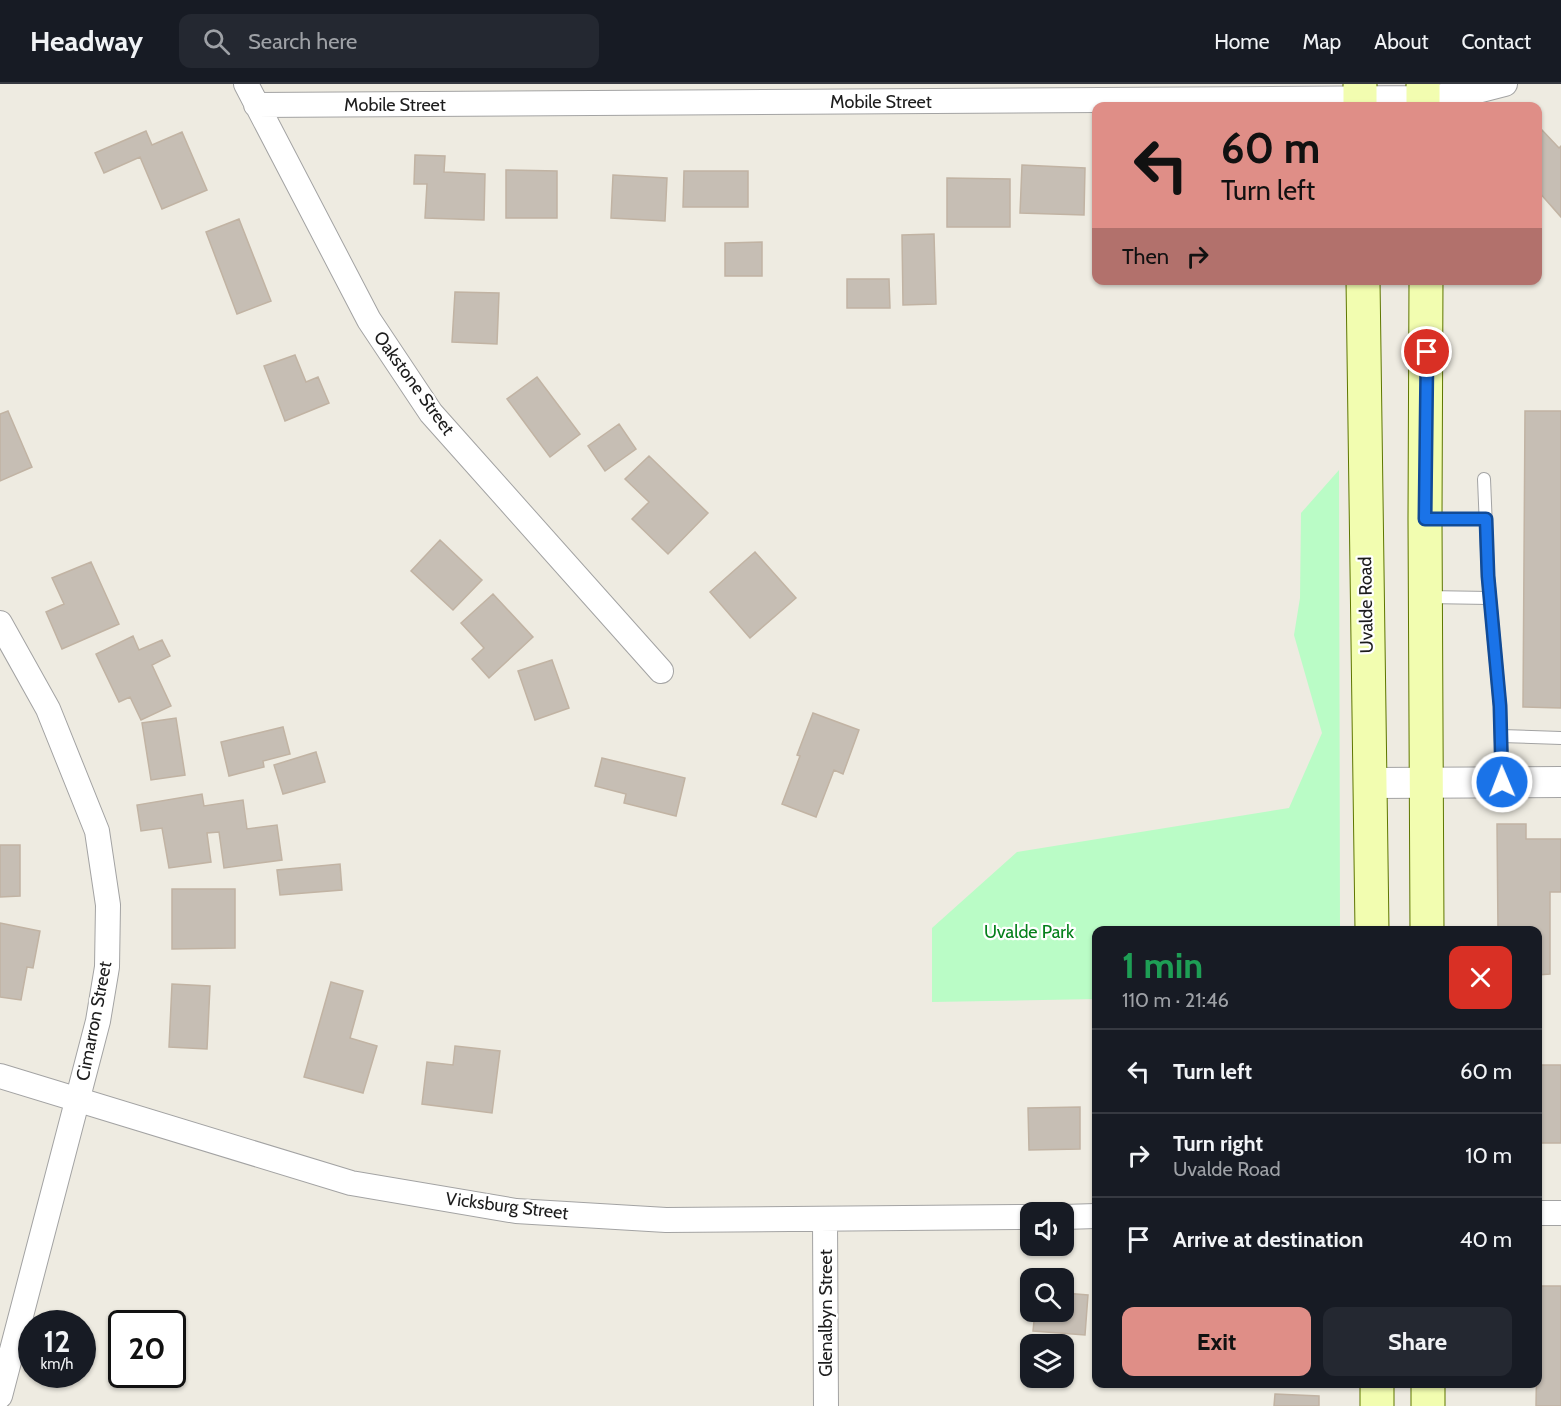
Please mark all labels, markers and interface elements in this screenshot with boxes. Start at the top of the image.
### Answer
search box [179,14,599,68]
text: Headway [30,24,143,58]
icon: search [200,25,233,58]
text: Search here [248,28,357,55]
text: Home [1214,29,1270,54]
text: Map [1303,29,1341,54]
text: About [1374,29,1428,54]
text: Contact [1461,29,1531,54]
street label: Mobile Street [830,91,932,113]
street label: Mobile Street [344,94,446,116]
text: 60 m [1221,122,1320,174]
icon: left [1122,126,1200,204]
text: Turn left [1221,174,1315,207]
icon: right [1181,240,1214,273]
text: Then [1122,243,1169,270]
pin [1401,326,1452,377]
street label: Oakstone Street [369,327,459,439]
icon: arrive [1410,335,1443,368]
street label: Uvalde Road [1354,556,1378,654]
position arrow [1470,750,1534,814]
park label: Uvalde Park [984,921,1075,943]
text: 1 min [1122,943,1203,987]
button: close [1449,946,1512,1009]
street label: Cimarron Street [72,959,116,1083]
text: 110 m · 21:46 [1122,988,1229,1012]
icon: left [1122,1055,1155,1088]
text: Turn left [1173,1058,1252,1085]
text: 60 m [1460,1058,1512,1085]
text: Turn right [1173,1130,1263,1157]
icon: right [1122,1139,1155,1172]
text: 10 m [1465,1142,1512,1169]
text: Uvalde Road [1173,1157,1281,1181]
street label: Vicksburg Street [444,1188,570,1224]
map controls [1020,1202,1074,1388]
button: sound [1020,1202,1074,1256]
icon: arrive [1122,1223,1155,1256]
text: Arrive at destination [1173,1226,1363,1253]
text: 40 m [1460,1226,1512,1253]
street label: Glenalbyn Street [815,1249,837,1377]
button: search [1020,1268,1074,1322]
button: Exit [1122,1307,1311,1376]
button: Share [1323,1307,1512,1376]
speed limit sign: 20 [108,1310,186,1388]
text: 12 [44,1323,70,1360]
button: layers [1020,1334,1074,1388]
text: km/h [41,1355,73,1373]

